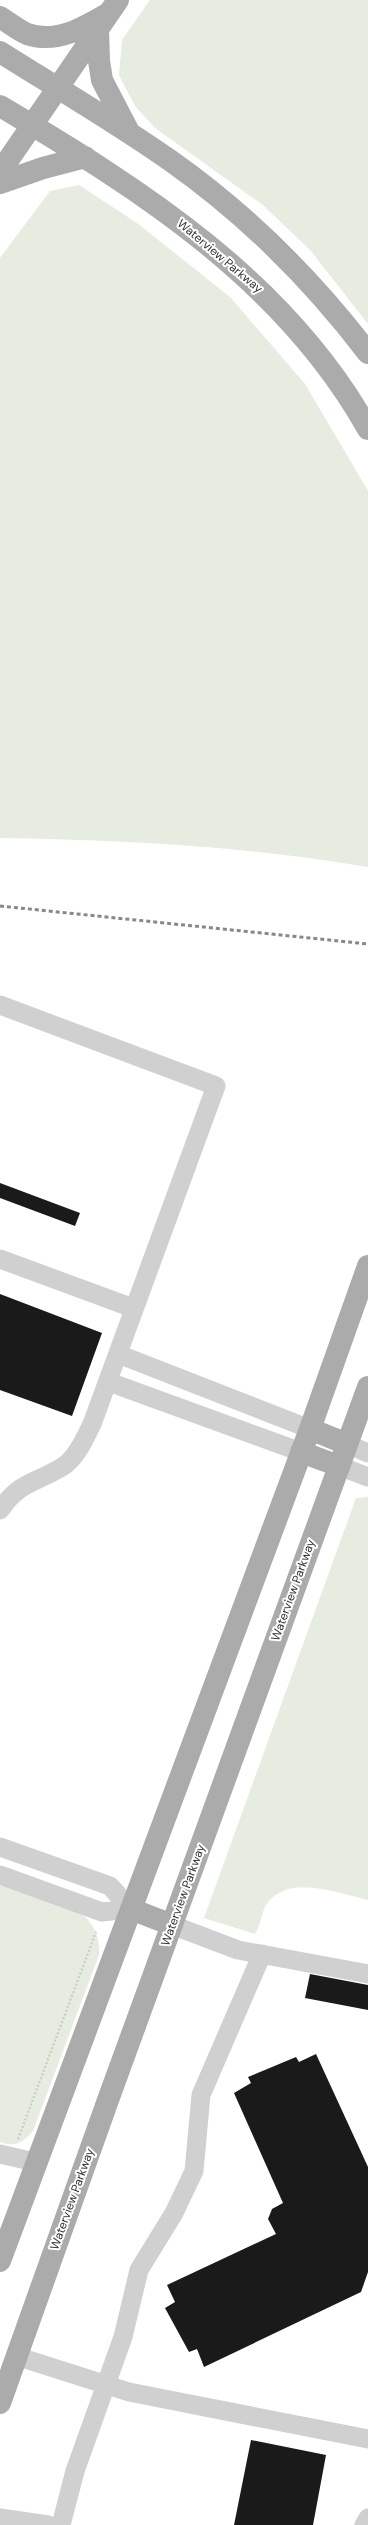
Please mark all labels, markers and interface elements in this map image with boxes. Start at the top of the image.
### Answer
street label: Waterview Parkway [174,215,266,297]
street label: Waterview Parkway [267,1537,319,1643]
street label: Waterview Parkway [157,1842,209,1948]
street label: Waterview Parkway [46,2146,98,2252]

